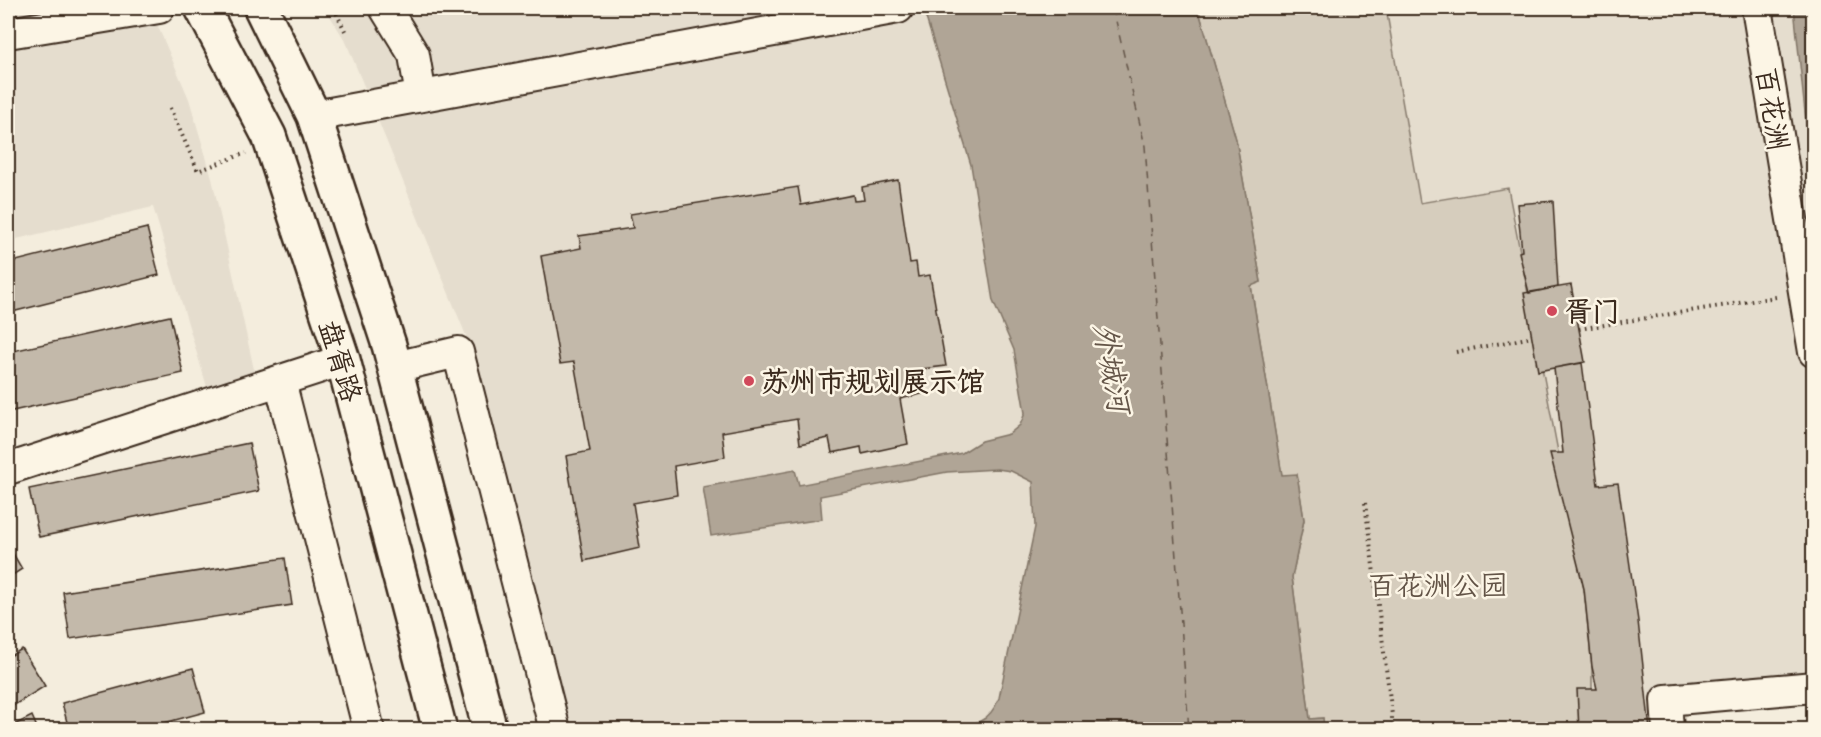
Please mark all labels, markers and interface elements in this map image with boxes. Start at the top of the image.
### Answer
street label: 百花洲 [1749,65,1796,153]
place label: 胥门 [1564,294,1620,329]
marker: 胥门 [1545,304,1559,318]
street label: 盘胥路 [312,316,370,406]
water label: 外城河 [1085,320,1139,421]
place label: 苏州市规划展示馆 [761,364,985,399]
marker: 苏州市规划展示馆 [742,374,756,388]
park label: 百花洲公园 [1368,568,1508,603]

